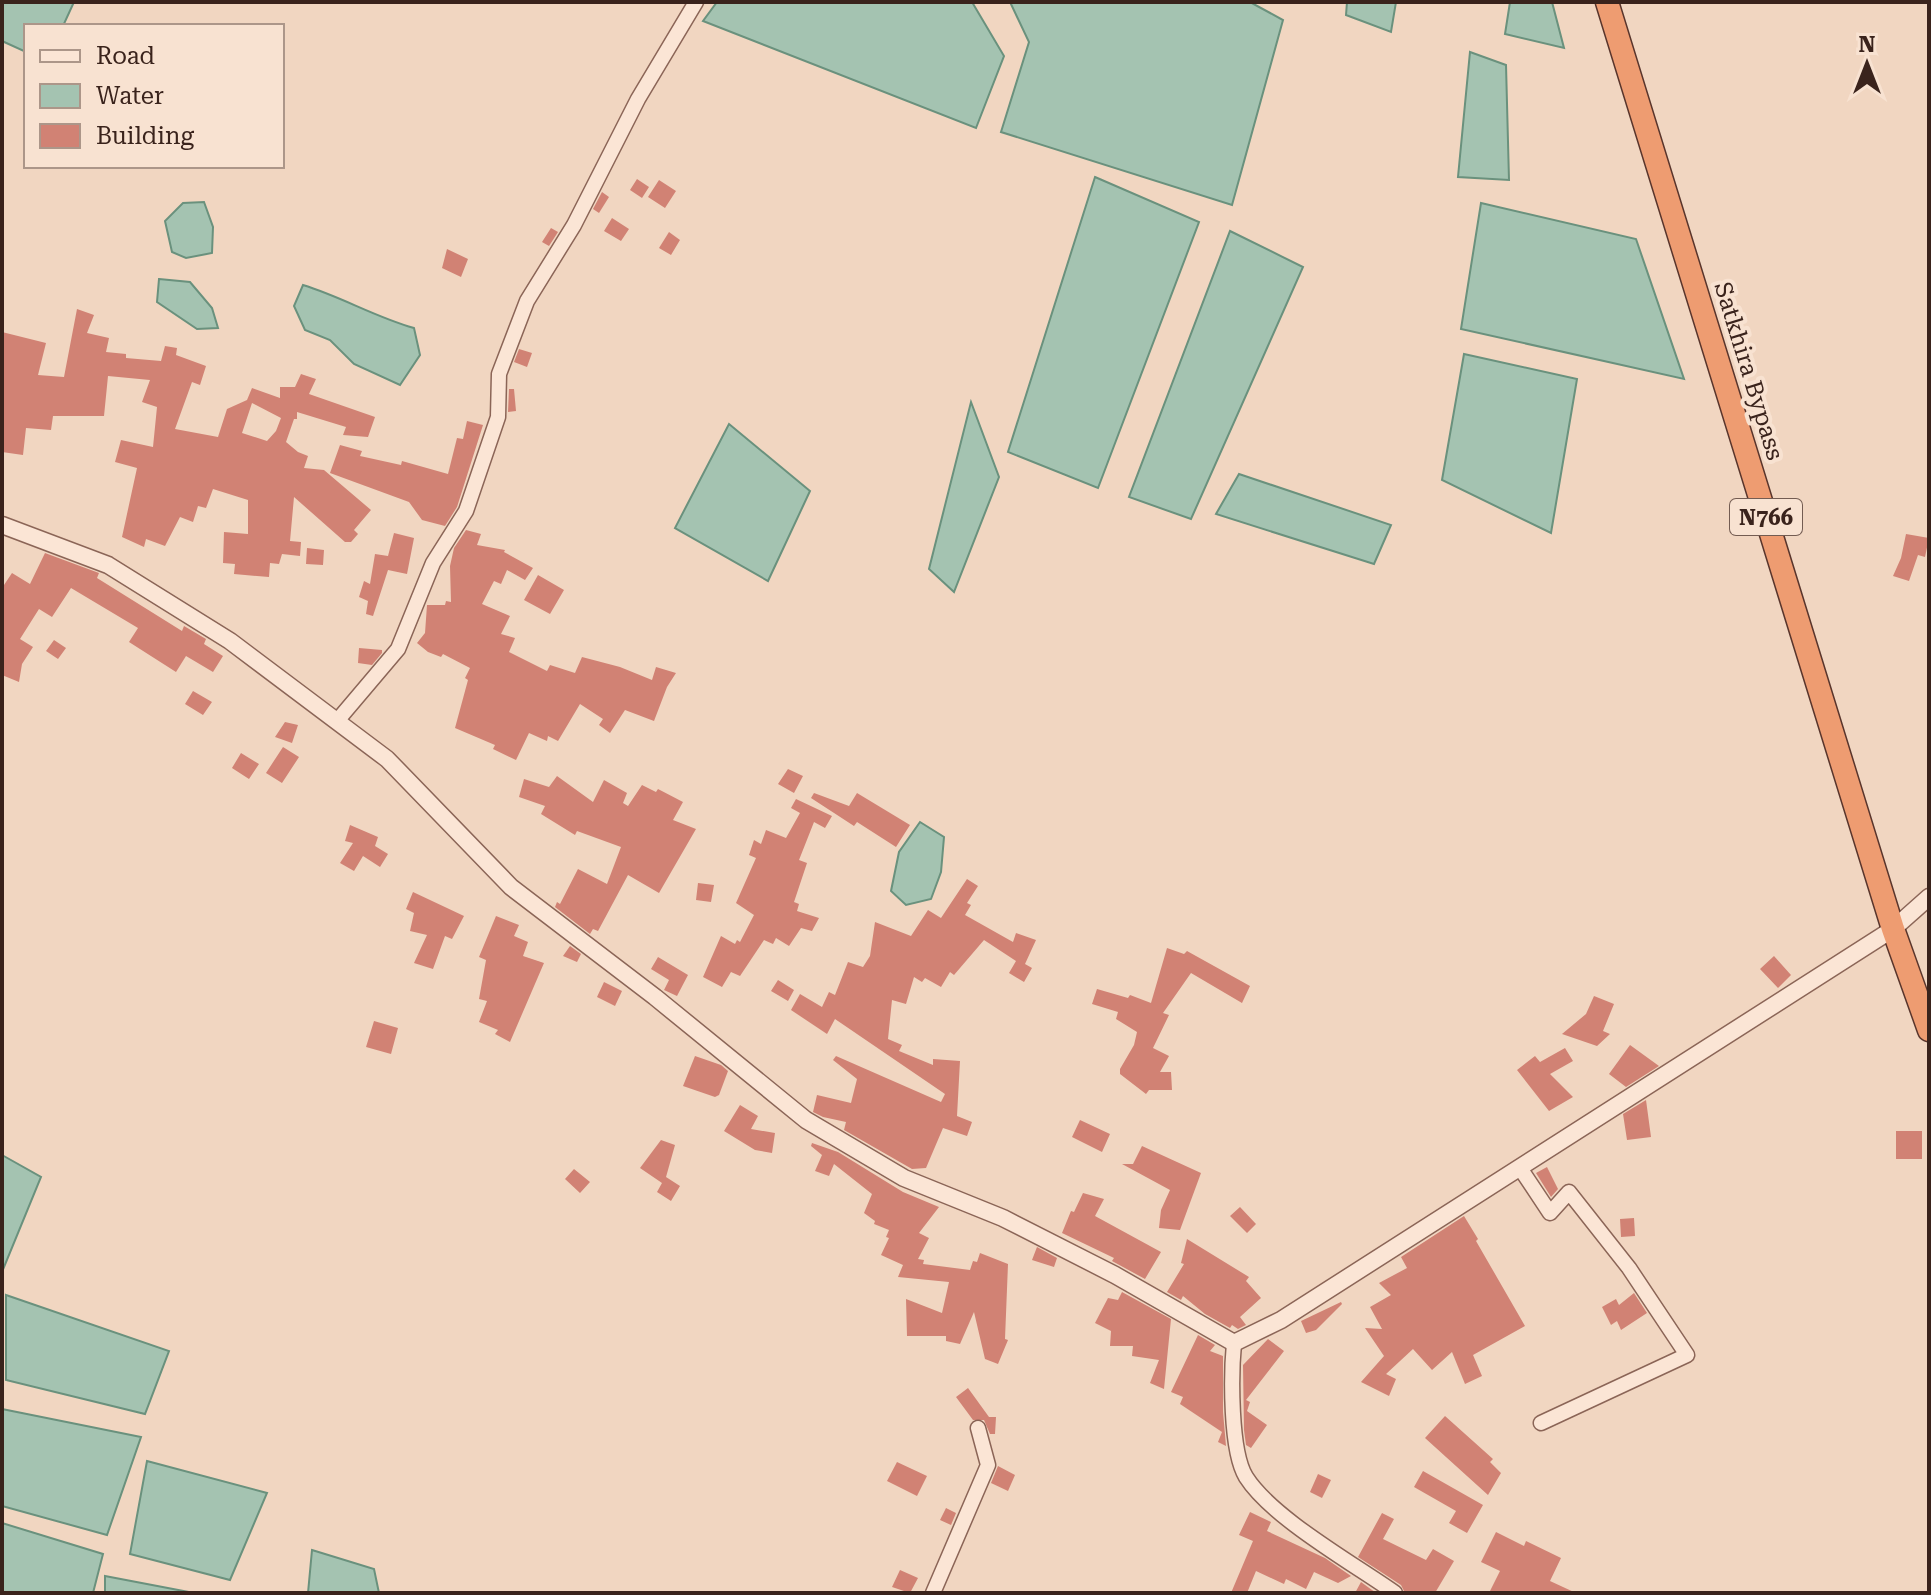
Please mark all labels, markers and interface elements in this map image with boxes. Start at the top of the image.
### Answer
legend [24,24,284,168]
north arrow [1827,24,1907,104]
text: N [1859,32,1876,57]
text: Road [96,42,155,70]
text: Water [96,82,164,110]
text: Building [96,122,194,150]
street label: Satkhira Bypass [1709,279,1789,463]
road number: N766 [1730,499,1802,535]

